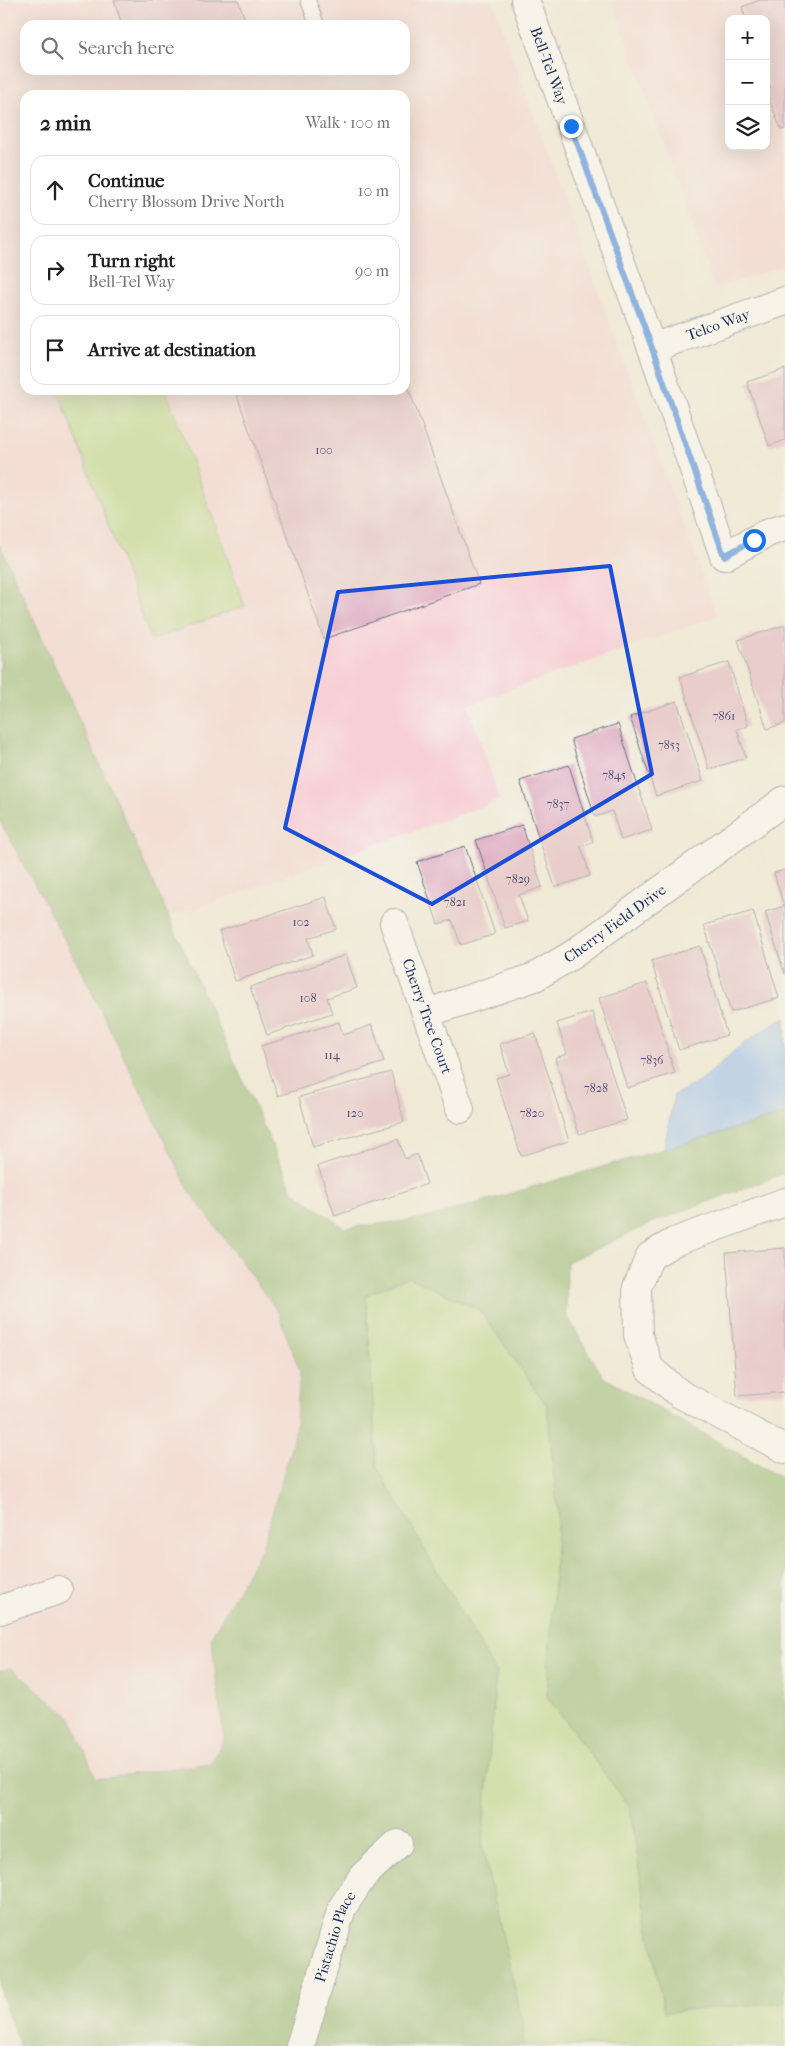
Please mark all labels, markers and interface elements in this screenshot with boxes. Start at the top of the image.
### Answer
map controls [725,15,770,150]
button: + [725,15,770,60]
search box [20,20,410,75]
street label: Bell-Tel Way [527,24,572,108]
icon: search [38,34,66,62]
text: Search here [78,37,174,59]
button: − [725,60,770,105]
button: layers [725,105,770,150]
text: 2 min [40,111,91,135]
text: Walk · 100 m [305,113,390,132]
route end [560,115,583,138]
text: Continue [88,170,164,192]
icon: ahead [41,176,69,204]
text: 10 m [358,181,389,200]
text: Cherry Blossom Drive North [88,192,285,211]
text: Turn right [88,250,175,272]
icon: right [41,256,69,284]
text: 90 m [355,261,389,280]
text: Bell-Tel Way [88,272,175,291]
street label: Telco Way [684,305,753,344]
icon: arrive [41,336,69,364]
text: Arrive at destination [88,339,256,361]
house number: 100 [315,443,333,457]
route start [743,529,766,552]
house number: 7861 [713,709,735,723]
house number: 7853 [658,738,680,752]
house number: 7845 [602,768,626,782]
house number: 7837 [547,797,569,811]
house number: 7829 [506,872,530,886]
street label: Cherry Field Drive [561,880,670,967]
house number: 7821 [444,895,466,909]
house number: 102 [292,915,310,929]
street label: Cherry Tree Court [398,956,456,1077]
house number: 108 [300,991,316,1005]
house number: 114 [324,1048,341,1062]
house number: 7836 [640,1053,664,1067]
house number: 7828 [584,1081,608,1095]
house number: 120 [346,1106,364,1120]
house number: 7820 [520,1106,544,1120]
street label: Pistachio Place [311,1887,360,1984]

